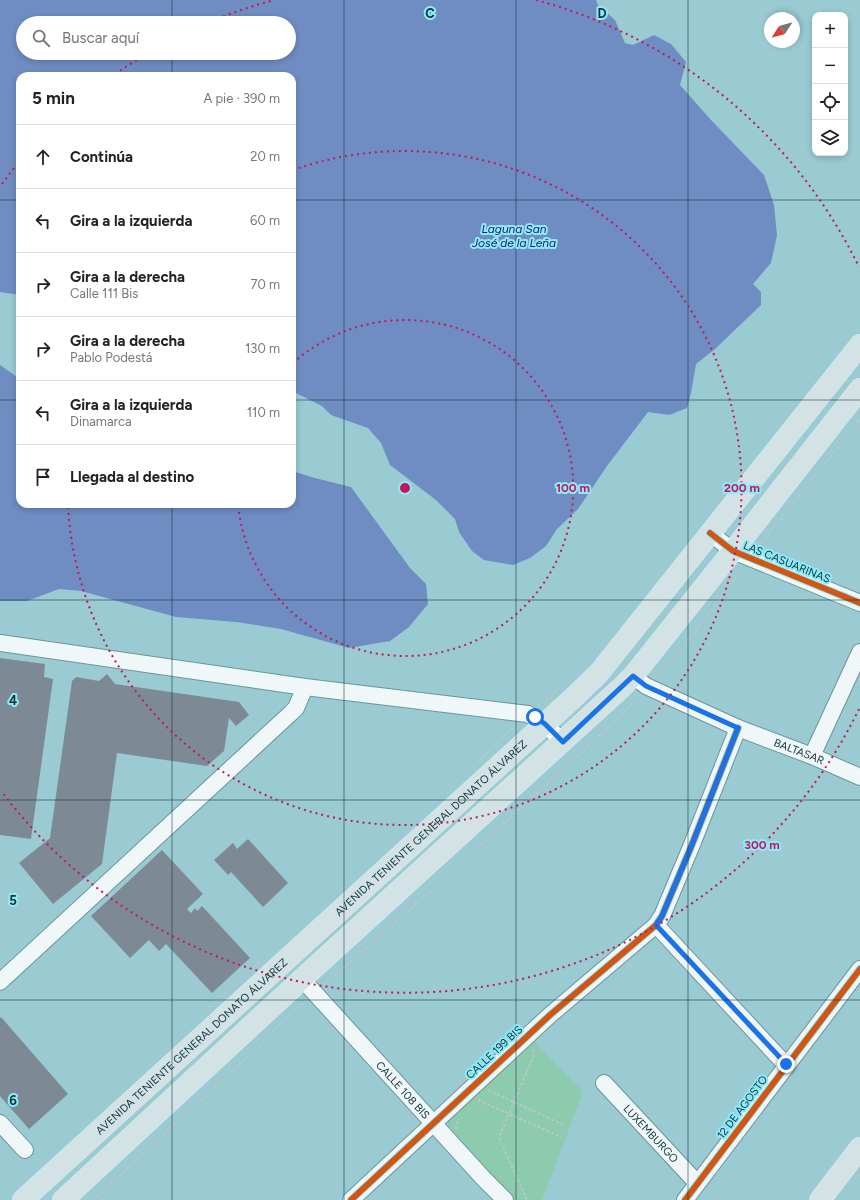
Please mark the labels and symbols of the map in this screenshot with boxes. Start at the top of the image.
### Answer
text: C [425,6,435,21]
text: D [597,6,607,21]
north arrow [764,12,800,48]
water label: Laguna San José de la Leña [471,222,556,250]
centre of rings [398,481,412,495]
text: 100 m [556,481,590,495]
text: 200 m [724,481,760,495]
street label: LAS CASUARINAS [741,539,832,586]
text: 4 [9,693,17,708]
route start [526,708,544,726]
street label: BALTASAR [772,736,826,768]
street label: AVENIDA TENIENTE GENERAL DONATO ÁLVAREZ [332,737,530,919]
text: 300 m [744,838,780,852]
text: 5 [9,893,17,908]
street label: AVENIDA TENIENTE GENERAL DONATO ÁLVAREZ [93,956,290,1137]
street label: CALLE 199 BIS [463,1023,525,1082]
route end [777,1055,795,1073]
street label: CALLE 108 BIS [373,1059,432,1122]
street label: 12 DE AGOSTO [714,1073,771,1141]
text: 6 [9,1093,17,1108]
street label: LUXEMBURGO [621,1102,681,1166]

